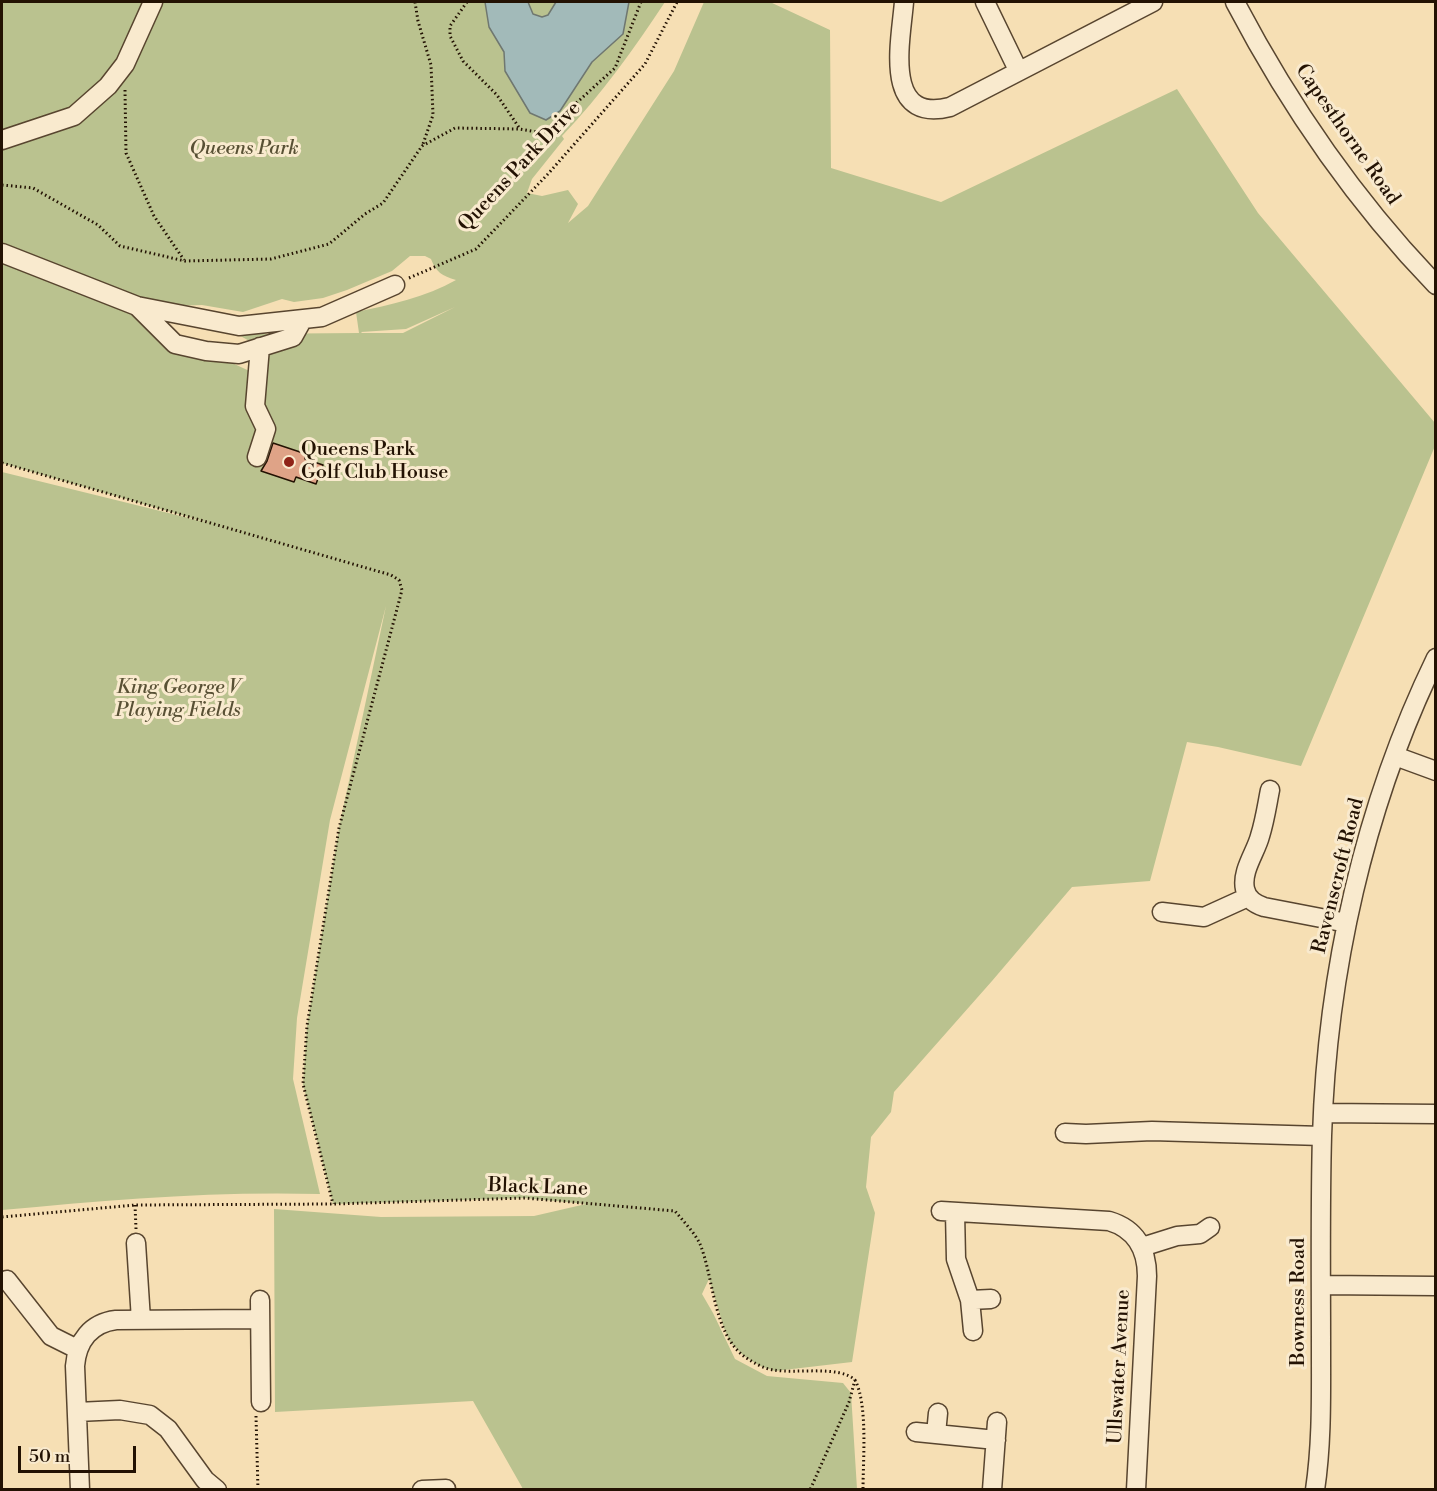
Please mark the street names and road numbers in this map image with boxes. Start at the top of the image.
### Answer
street label: Capesthorne Road [1289,60,1405,210]
street label: Queens Park Drive [454,97,586,237]
street label: Ravenscroft Road [1308,796,1370,956]
street label: Black Lane [488,1174,588,1202]
street label: Bowness Road [1287,1238,1311,1366]
street label: Ullswater Avenue [1104,1289,1136,1445]

